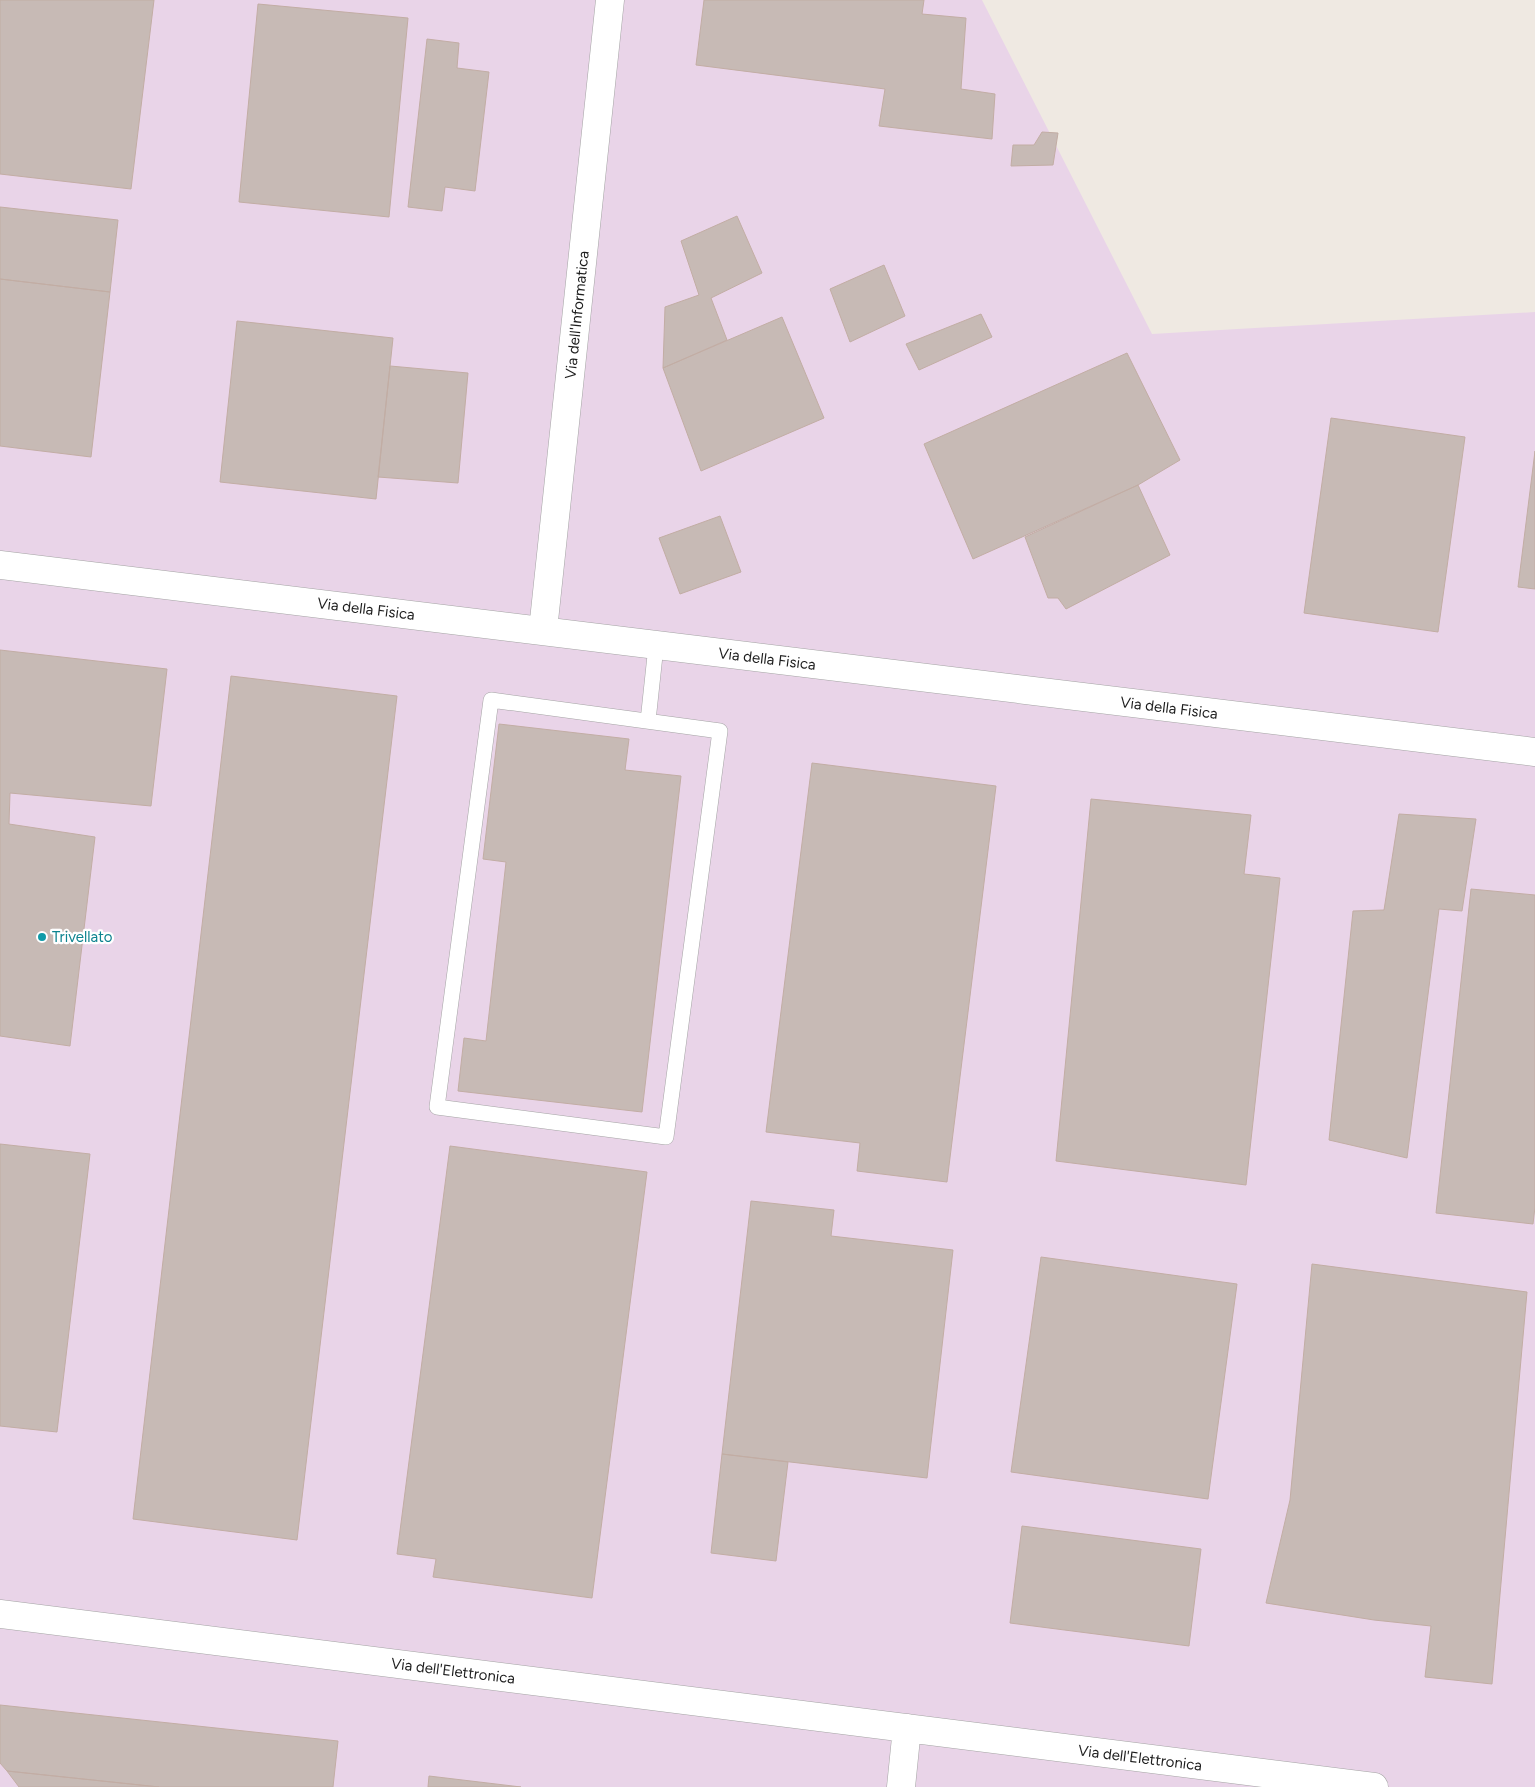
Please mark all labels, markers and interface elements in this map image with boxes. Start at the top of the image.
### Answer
street label: Via dell'Informatica [561,250,593,380]
street label: Via della Fisica [316,594,416,624]
street label: Via della Fisica [717,644,817,674]
street label: Via della Fisica [1119,693,1219,723]
place label: Trivellato [52,928,113,946]
marker: Trivellato [36,931,48,943]
street label: Via dell'Elettronica [390,1654,516,1688]
street label: Via dell'Elettronica [1077,1741,1203,1775]

